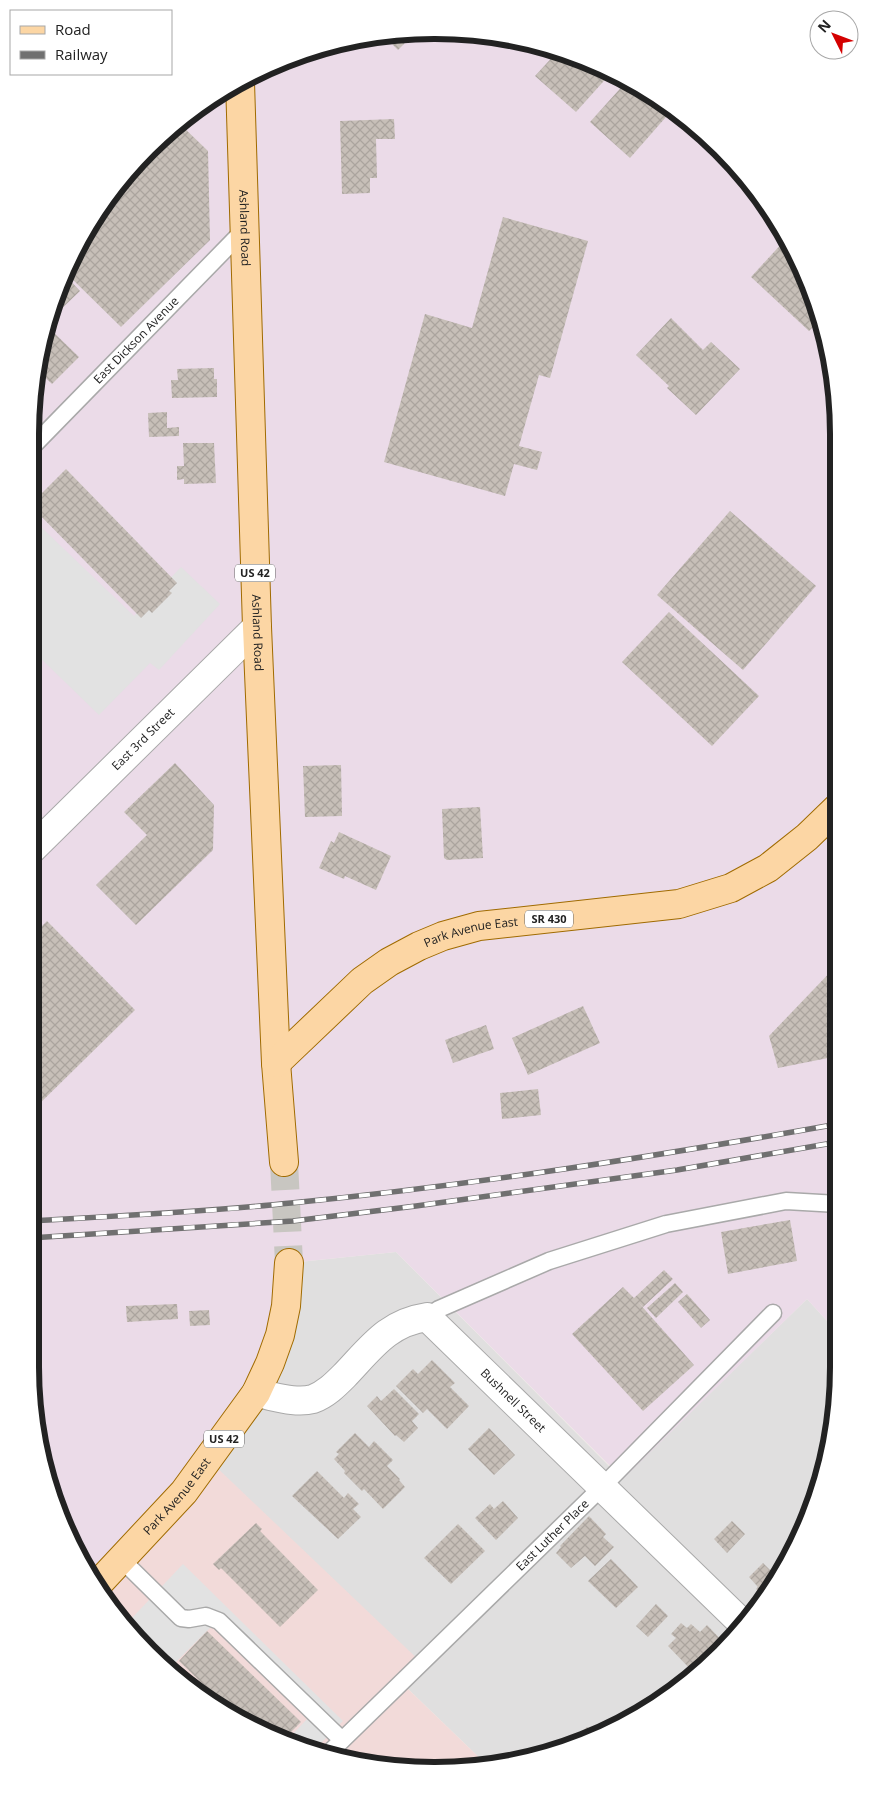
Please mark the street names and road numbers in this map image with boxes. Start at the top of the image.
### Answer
street label: Ashland Road [235,189,255,267]
street label: East Dickson Avenue [89,292,182,387]
road number: US 42 [235,564,275,582]
street label: Ashland Road [248,594,268,671]
street label: East 3rd Street [108,704,178,774]
road number: SR 430 [525,911,573,928]
street label: Park Avenue East [421,913,519,951]
street label: Bushnell Street [477,1365,550,1436]
road number: US 42 [204,1430,244,1448]
street label: Park Avenue East [139,1454,214,1539]
street label: East Luther Place [512,1495,593,1574]

